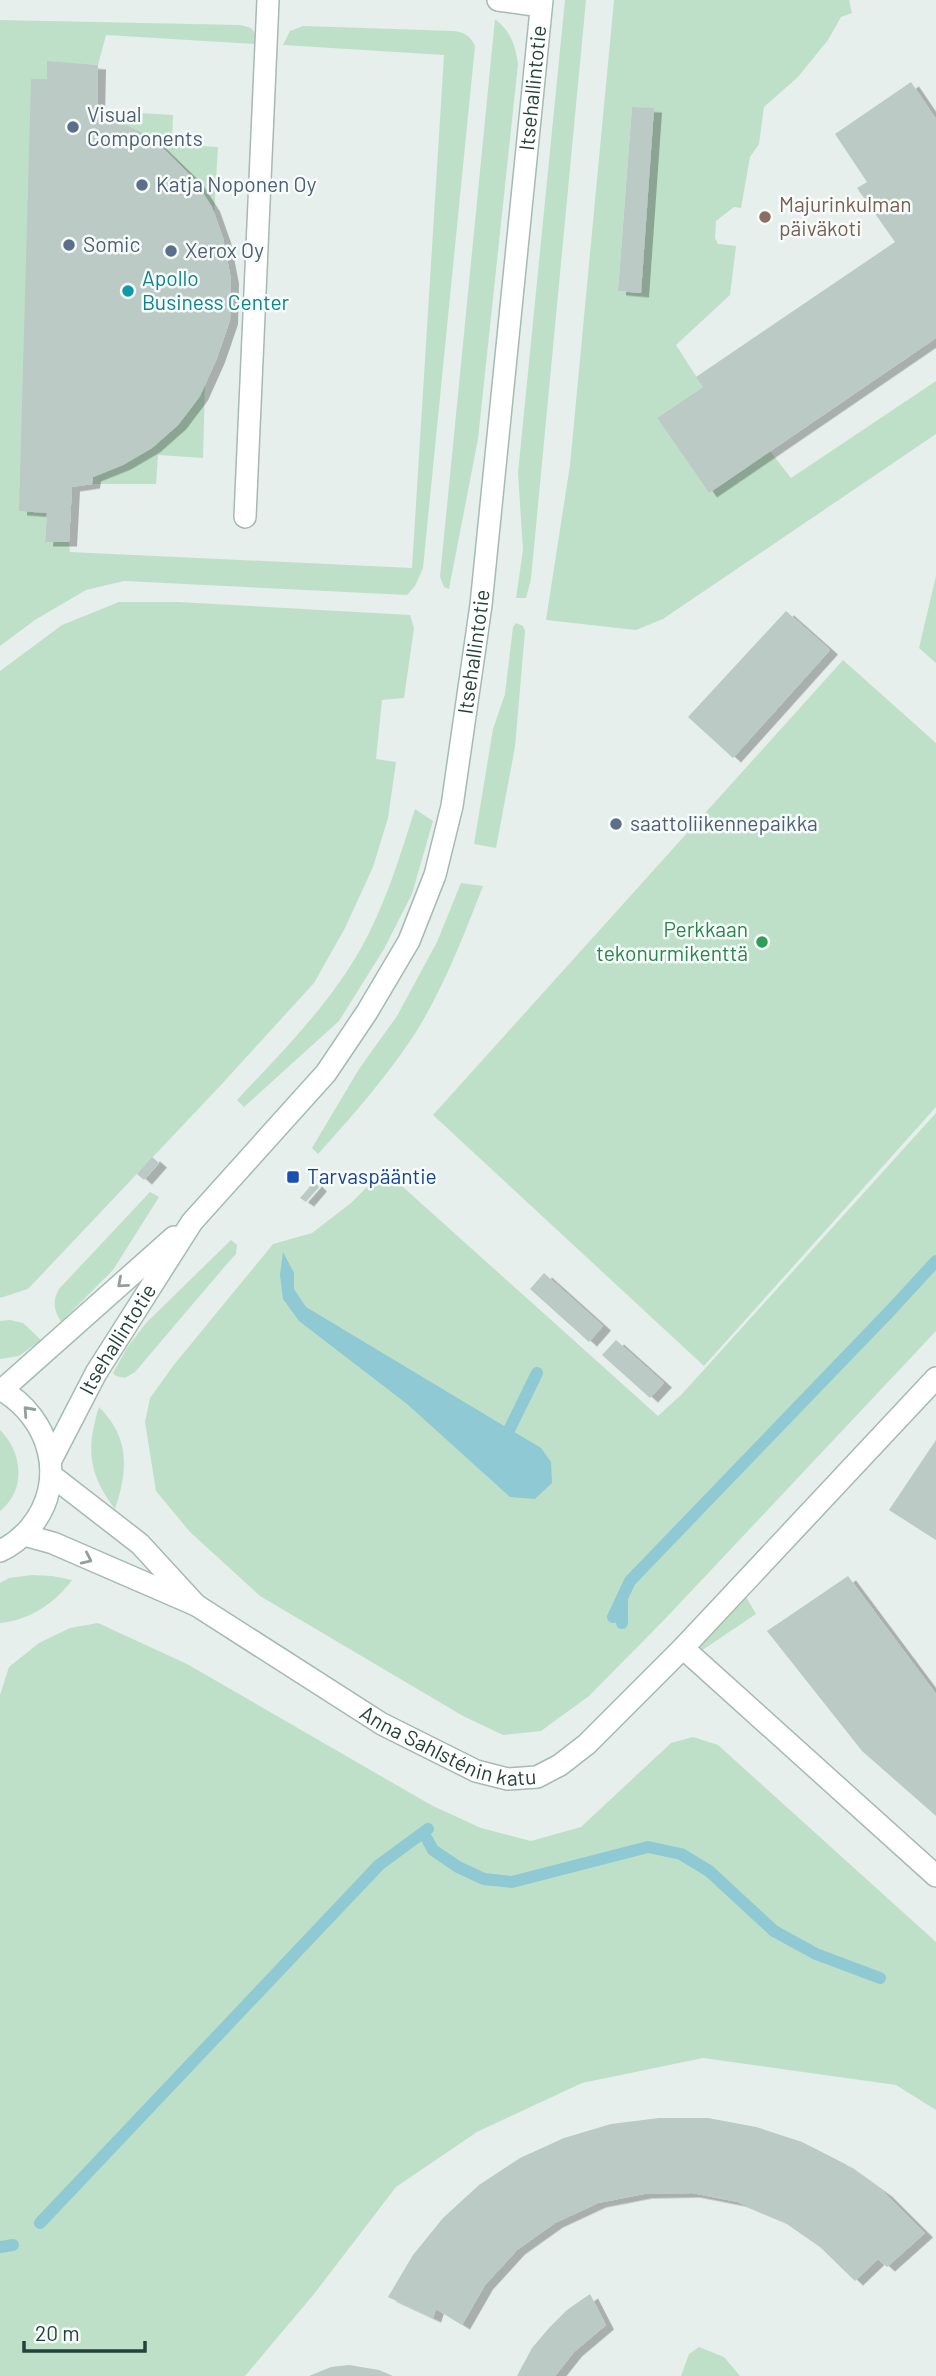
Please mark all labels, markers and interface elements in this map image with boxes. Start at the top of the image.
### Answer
street label: Itsehallintotie [513,24,550,152]
place label: Visual Components [87,101,203,150]
marker: Visual Components [65,119,81,135]
place label: Katja Noponen Oy [156,171,317,196]
marker: Katja Noponen Oy [134,177,150,193]
place label: Majurinkulman päiväkoti [779,191,911,240]
marker: Majurinkulman päiväkoti [757,209,773,225]
place label: Somic [83,231,140,256]
marker: Somic [61,237,77,253]
place label: Xerox Oy [185,237,264,262]
marker: Xerox Oy [163,243,179,259]
place label: Apollo Business Center [142,265,290,314]
marker: Apollo Business Center [120,283,136,299]
street label: Itsehallintotie [451,588,494,716]
place label: saattoliikennepaikka [630,810,818,835]
marker: saattoliikennepaikka [608,816,624,832]
place label: Perkkaan tekonurmikenttä [596,916,748,965]
marker: Perkkaan tekonurmikenttä [754,934,770,950]
place label: Tarvaspääntie [307,1163,437,1188]
marker: Tarvaspääntie [285,1169,301,1185]
one-way arrow [117,1275,130,1287]
street label: Itsehallintotie [73,1279,161,1398]
one-way arrow [24,1406,36,1419]
one-way arrow [80,1551,92,1565]
street label: Anna Sahlsténin katu [356,1699,537,1790]
scale bar [24,2310,145,2354]
text: 20 m [35,2320,80,2345]

